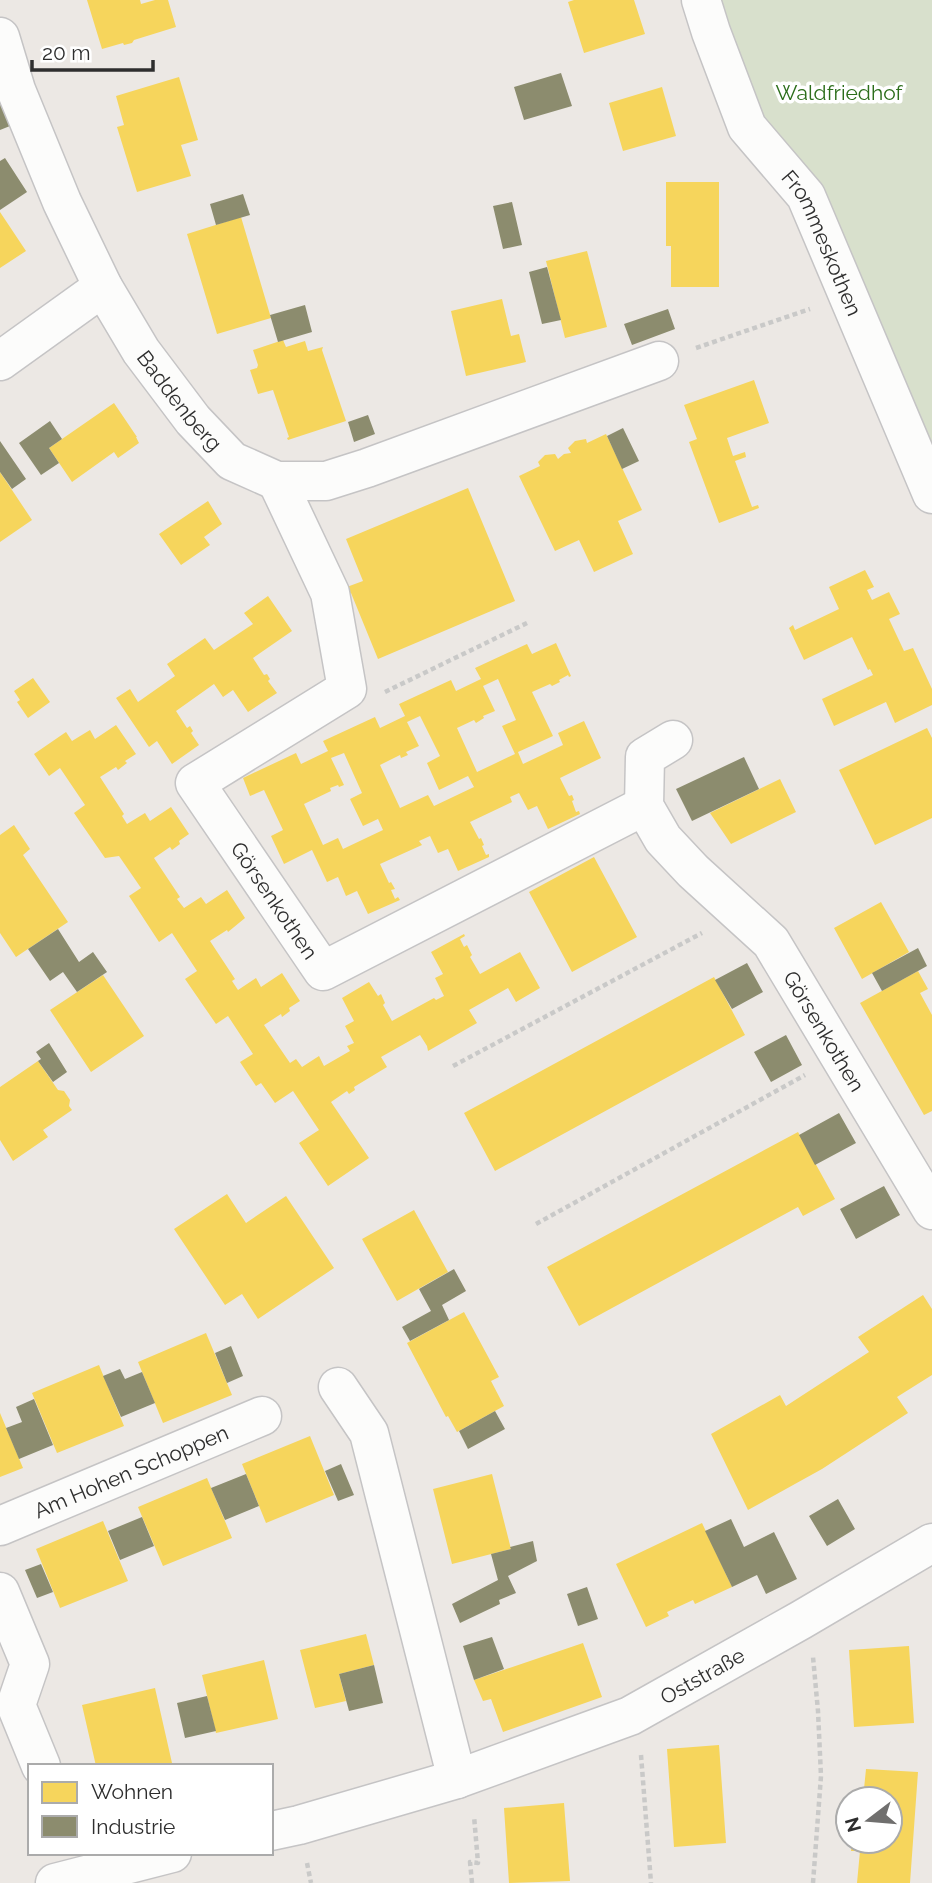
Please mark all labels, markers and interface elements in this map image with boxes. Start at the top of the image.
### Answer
scale bar [32,28,152,72]
text: 20 m [42,40,90,65]
park label: Waldfriedhof [776,80,903,105]
street label: Frommeskothen [777,165,868,319]
street label: Baddenberg [132,345,228,456]
street label: Görsenkothen [226,837,324,964]
street label: Görsenkothen [779,966,870,1096]
street label: Am Hohen Schoppen [30,1419,232,1523]
street label: Oststraße [655,1642,749,1709]
legend [28,1764,273,1855]
text: Wohnen [91,1779,173,1804]
north arrow [834,1785,904,1855]
text: Industrie [91,1814,175,1839]
text: N [840,1815,865,1835]

